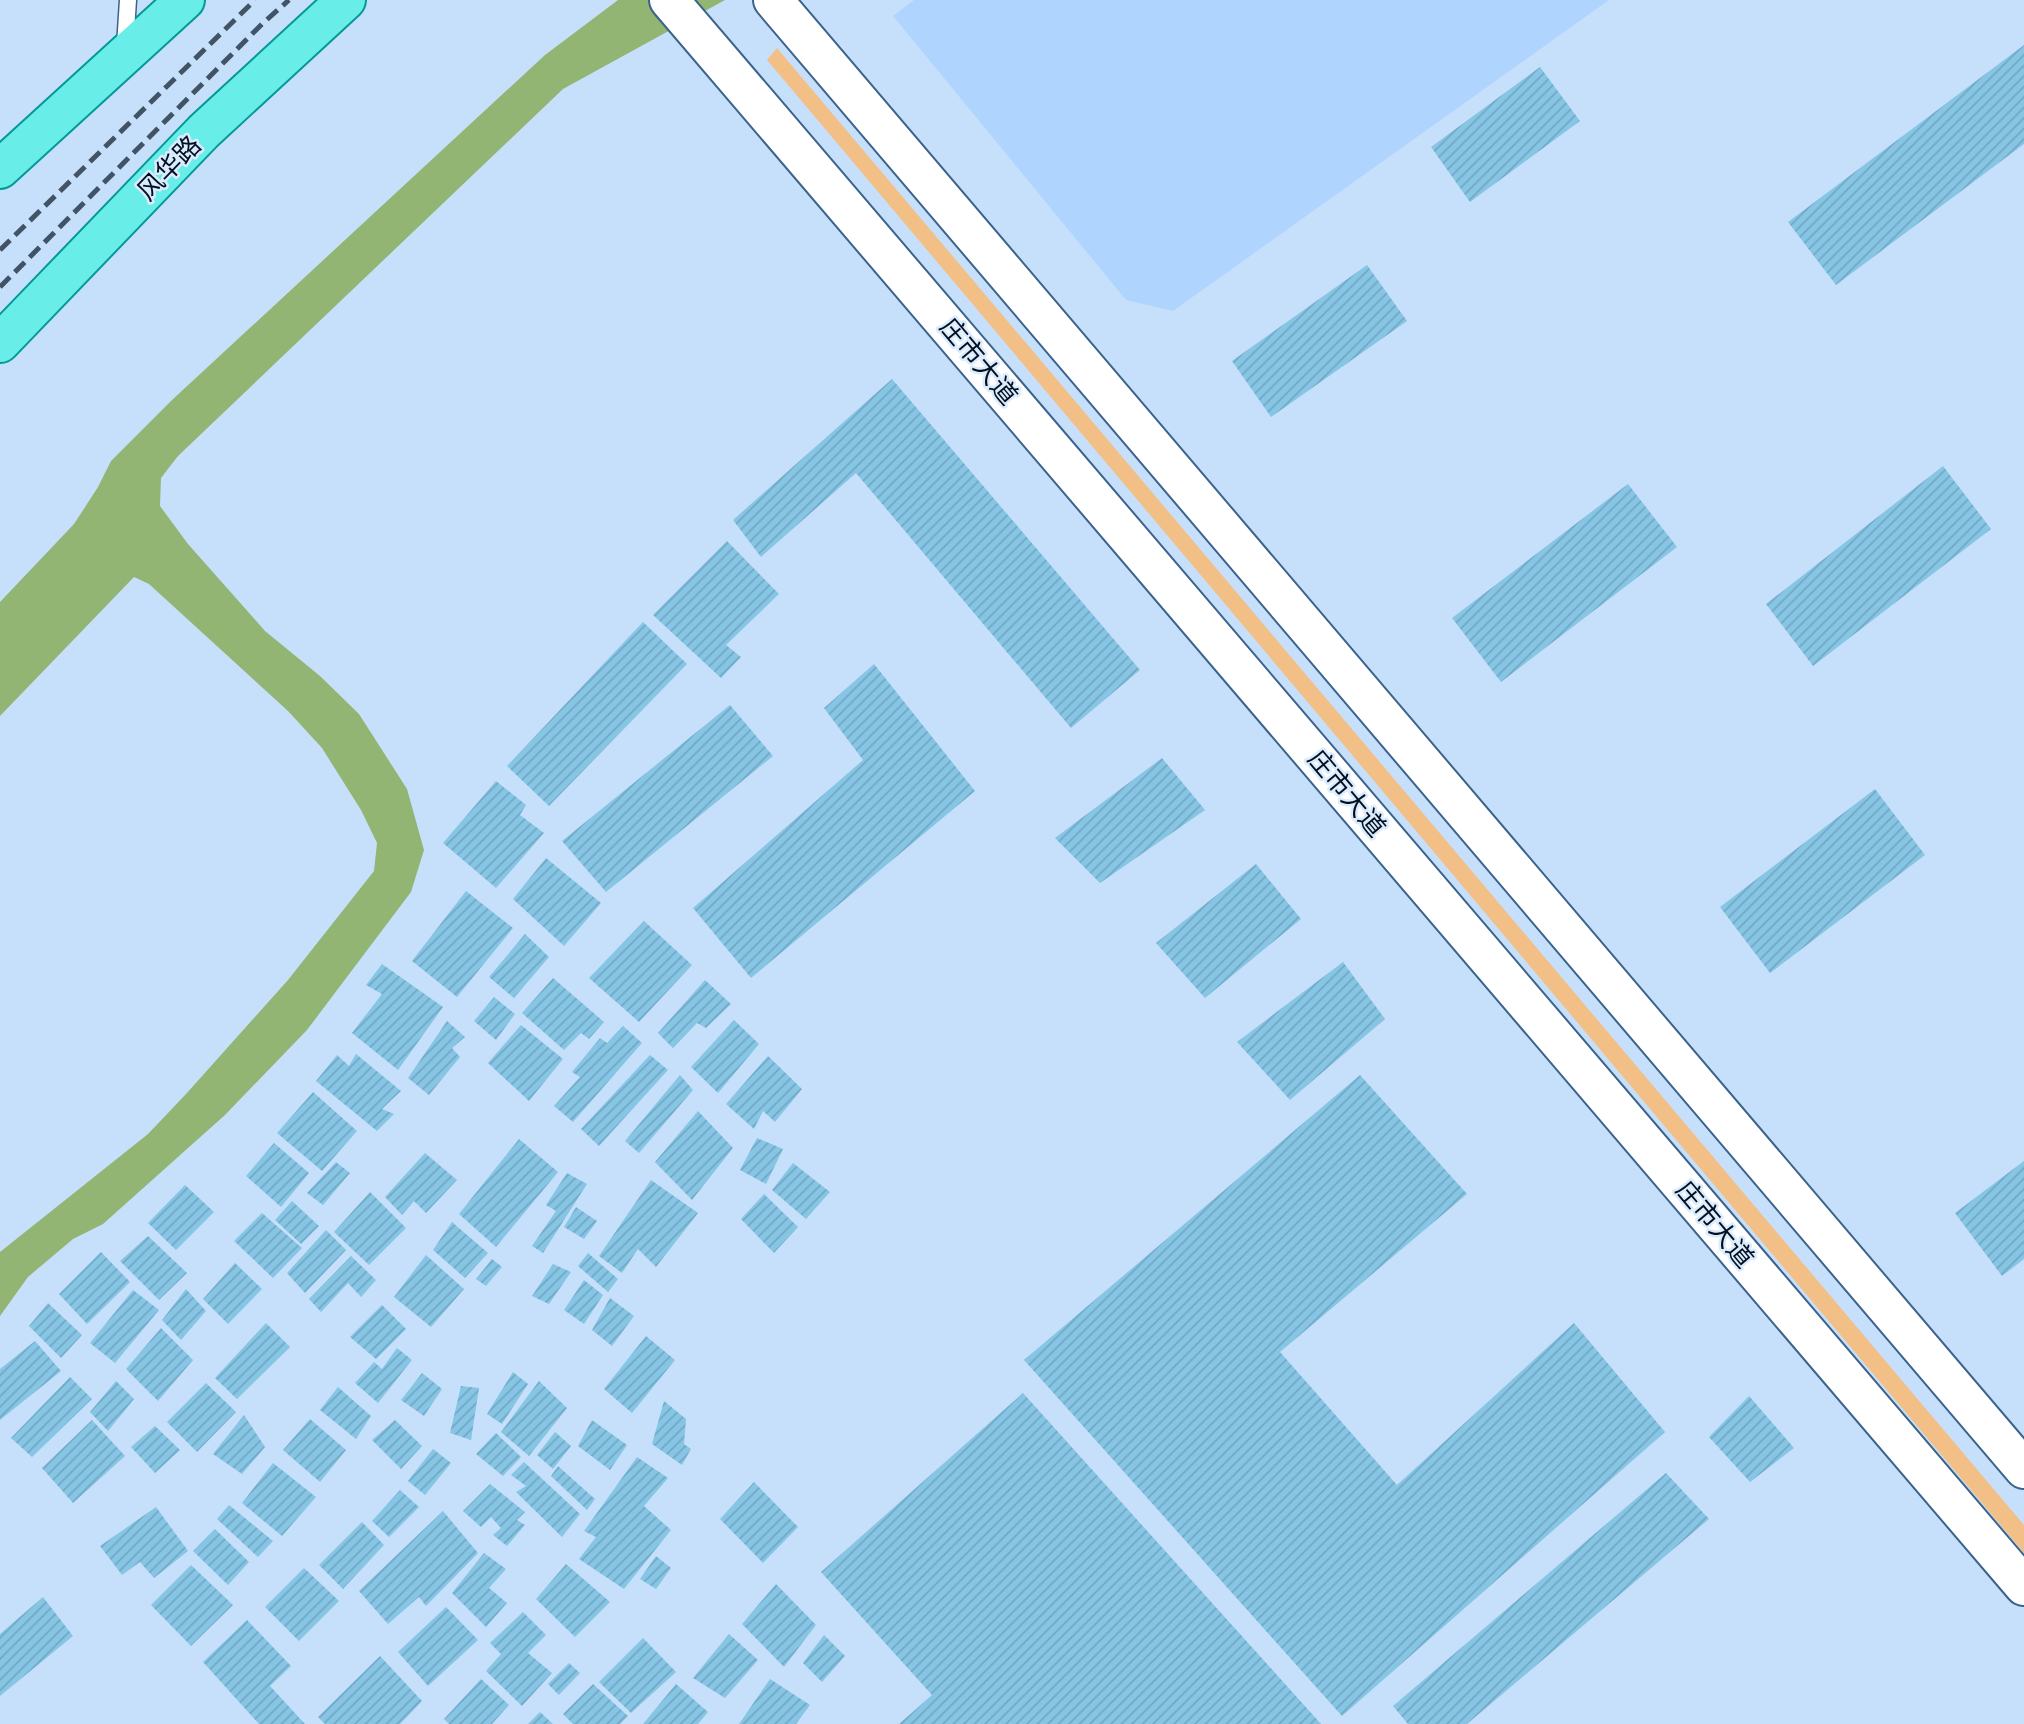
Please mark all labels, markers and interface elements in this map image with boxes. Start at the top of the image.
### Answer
street label: 风华路 [130,129,208,207]
street label: 庄市大道 [933,311,1025,411]
street label: 庄市大道 [1301,743,1393,843]
street label: 庄市大道 [1669,1174,1761,1274]

